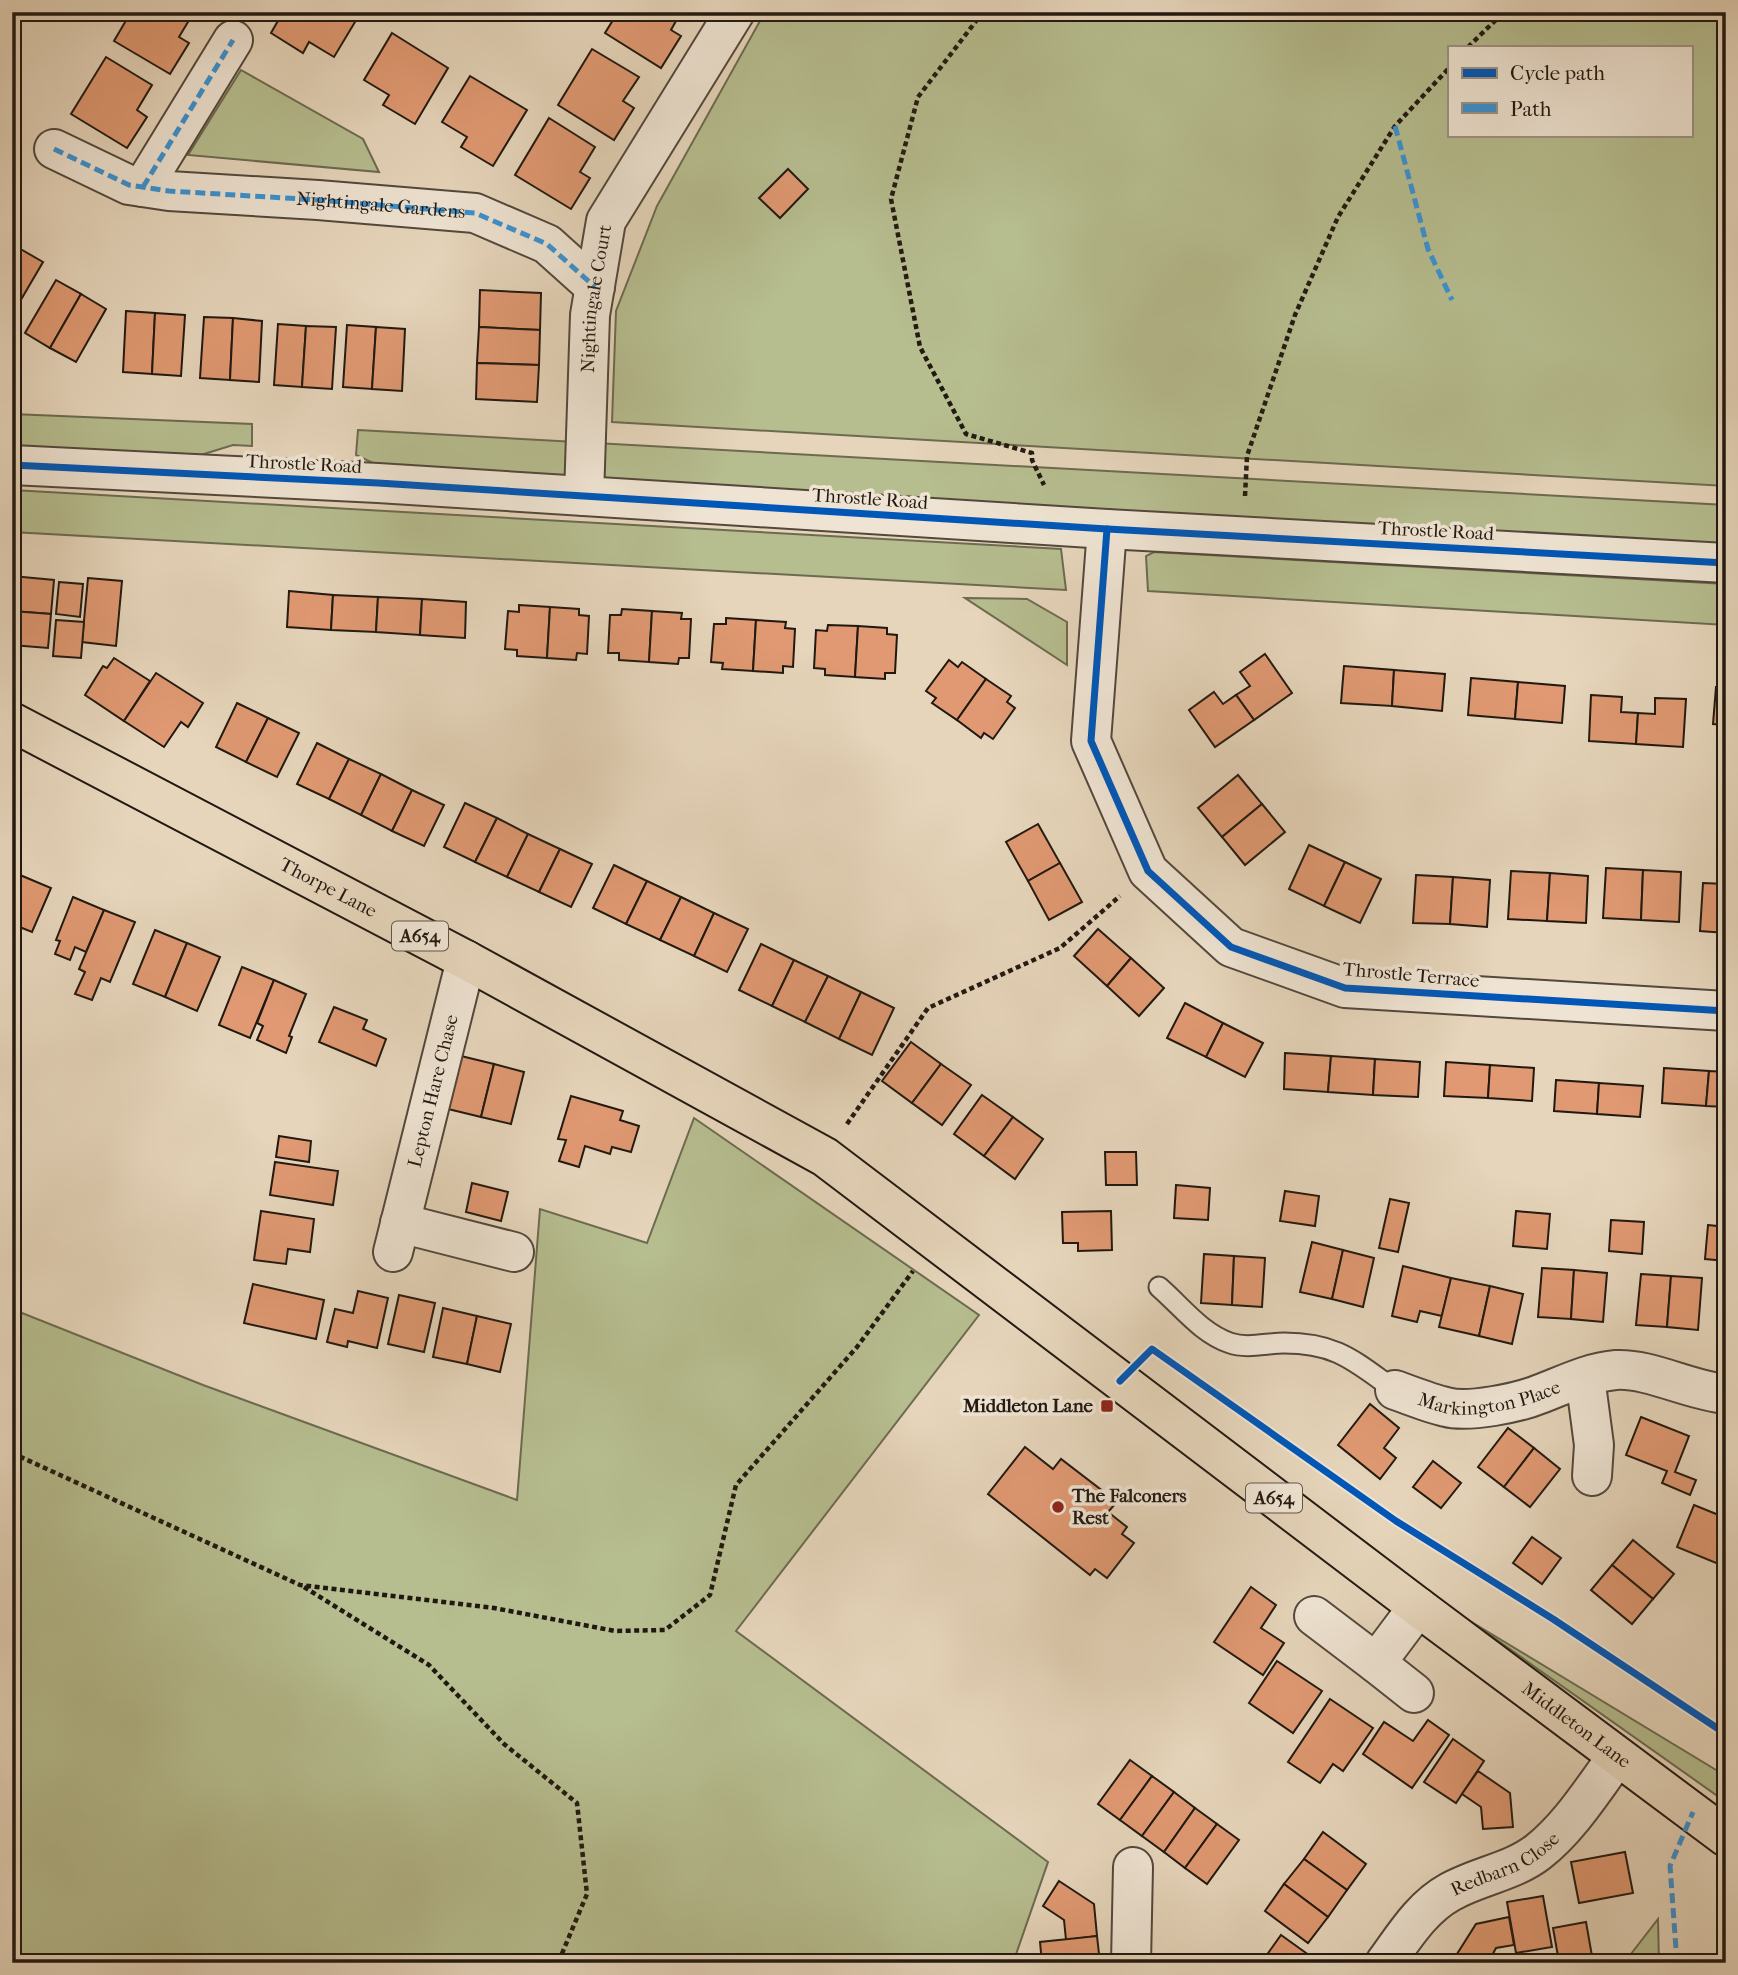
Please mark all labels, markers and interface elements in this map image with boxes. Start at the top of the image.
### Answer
legend [1448,46,1692,136]
text: Cycle path [1510,61,1605,85]
text: Path [1510,97,1552,121]
street label: Nightingale Gardens [296,188,466,223]
street label: Nightingale Court [577,223,616,373]
street label: Throstle Road [245,450,363,478]
street label: Throstle Road [811,484,929,514]
street label: Throstle Road [1377,517,1495,545]
street label: Thorpe Lane [276,853,380,922]
road number: A654 [392,922,448,951]
street label: Throstle Terrace [1342,958,1480,992]
street label: Lepton Hare Chase [404,1012,463,1170]
street label: Markington Place [1415,1376,1564,1420]
place label: Middleton Lane [962,1395,1094,1417]
marker: Middleton Lane [1099,1398,1115,1414]
road number: A654 [1246,1484,1302,1512]
place label: The Falconers Rest [1071,1485,1187,1529]
marker: The Falconers Rest [1050,1499,1066,1515]
street label: Middleton Lane [1517,1677,1635,1773]
street label: Redbarn Close [1447,1828,1564,1901]

